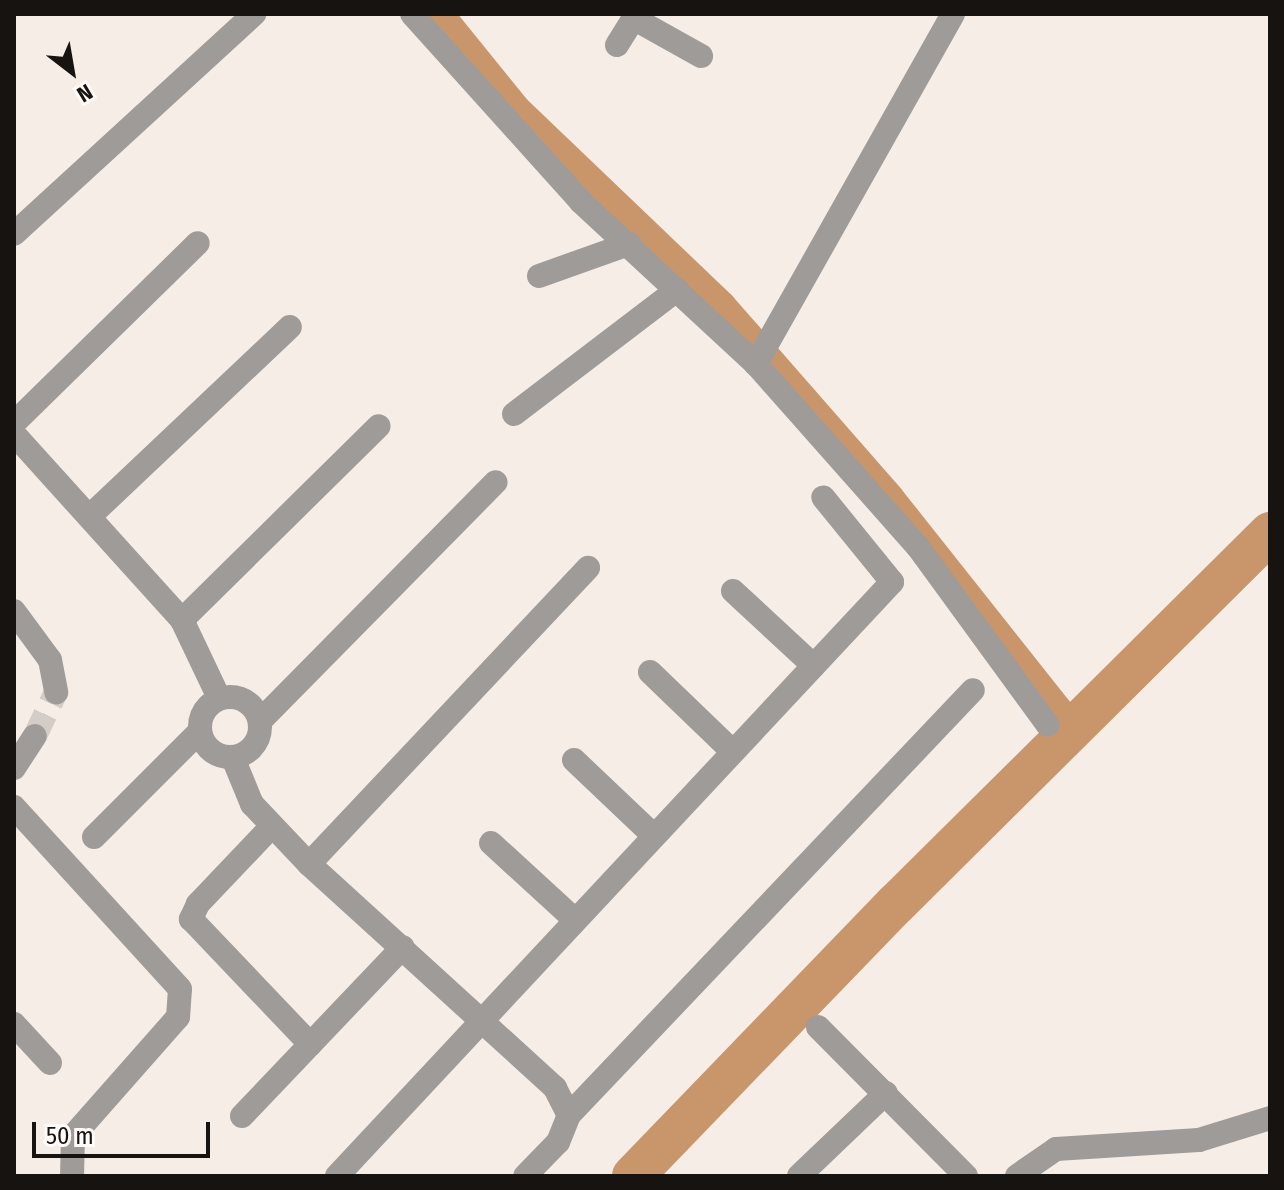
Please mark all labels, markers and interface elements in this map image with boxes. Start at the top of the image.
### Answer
north arrow [32,32,112,112]
text: N [72,78,97,108]
scale bar [36,1106,214,1156]
text: 50 m [46,1122,94,1150]

